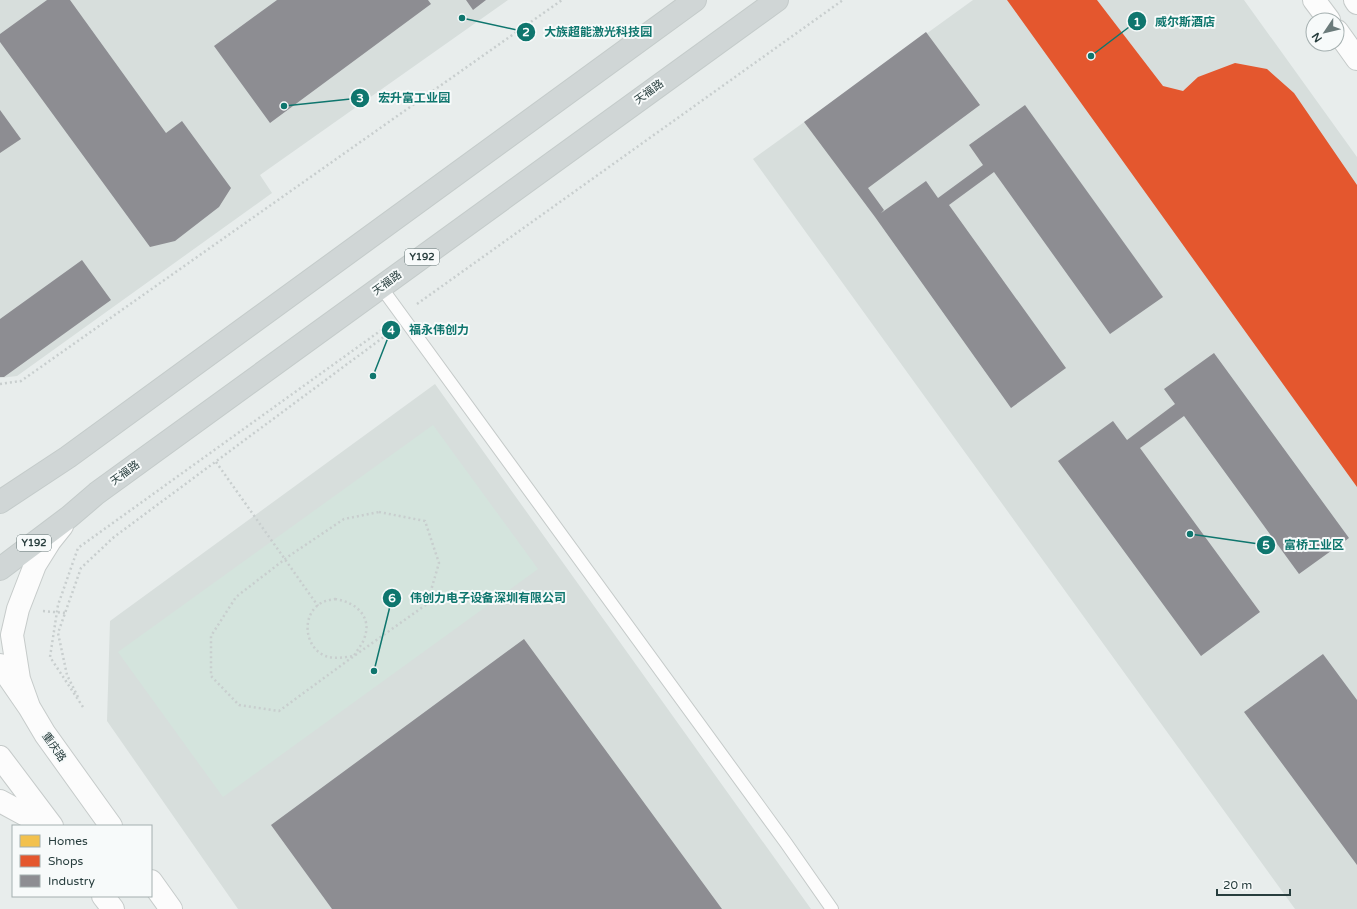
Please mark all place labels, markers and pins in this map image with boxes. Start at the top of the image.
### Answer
callout: 威尔斯酒店 [1127,9,1223,33]
callout: 大族超能激光科技园 [516,20,660,44]
callout: 宏升富工业园 [350,86,458,110]
callout: 福永伟创力 [381,318,477,342]
callout: 富桥工业区 [1256,533,1352,557]
callout: 伟创力电子设备深圳有限公司 [382,586,574,610]

